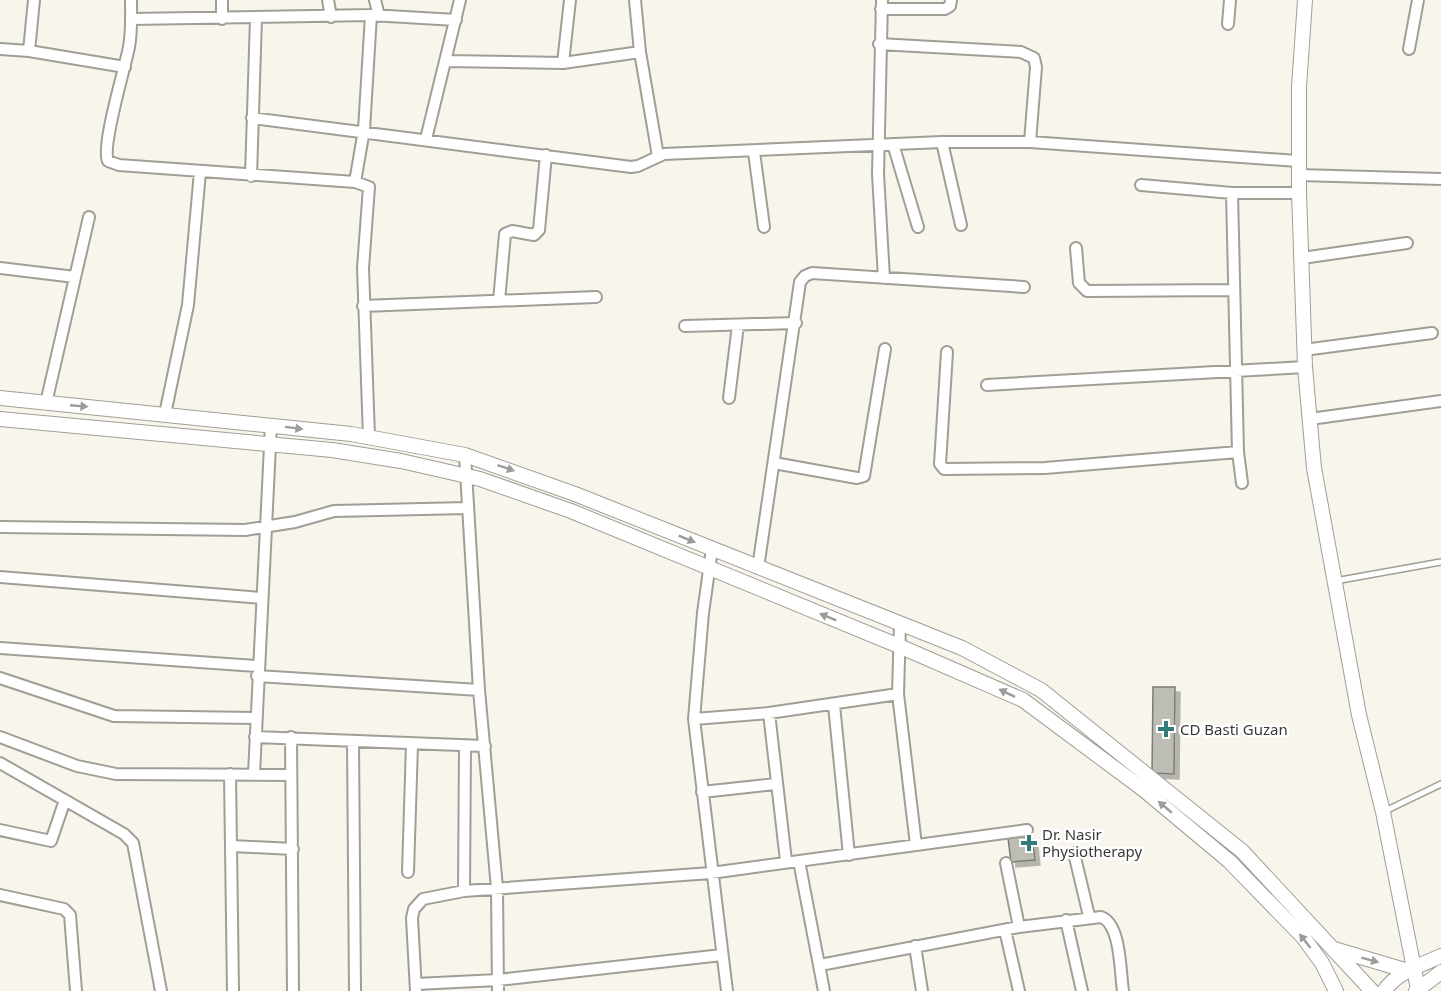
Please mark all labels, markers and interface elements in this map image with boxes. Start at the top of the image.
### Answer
one-way arrow [70,401,89,411]
one-way arrow [285,423,304,432]
one-way arrow [497,463,515,473]
one-way arrow [678,535,696,544]
one-way arrow [818,612,836,622]
one-way arrow [999,688,1016,697]
place label: CD Basti Guzan [1180,719,1288,739]
marker: CD Basti Guzan [1157,720,1175,738]
one-way arrow [1158,801,1173,814]
place label: Dr. Nasir Physiotherapy [1042,824,1143,861]
marker: Dr. Nasir Physiotherapy [1020,834,1038,852]
one-way arrow [1300,934,1312,949]
one-way arrow [1361,956,1379,965]

